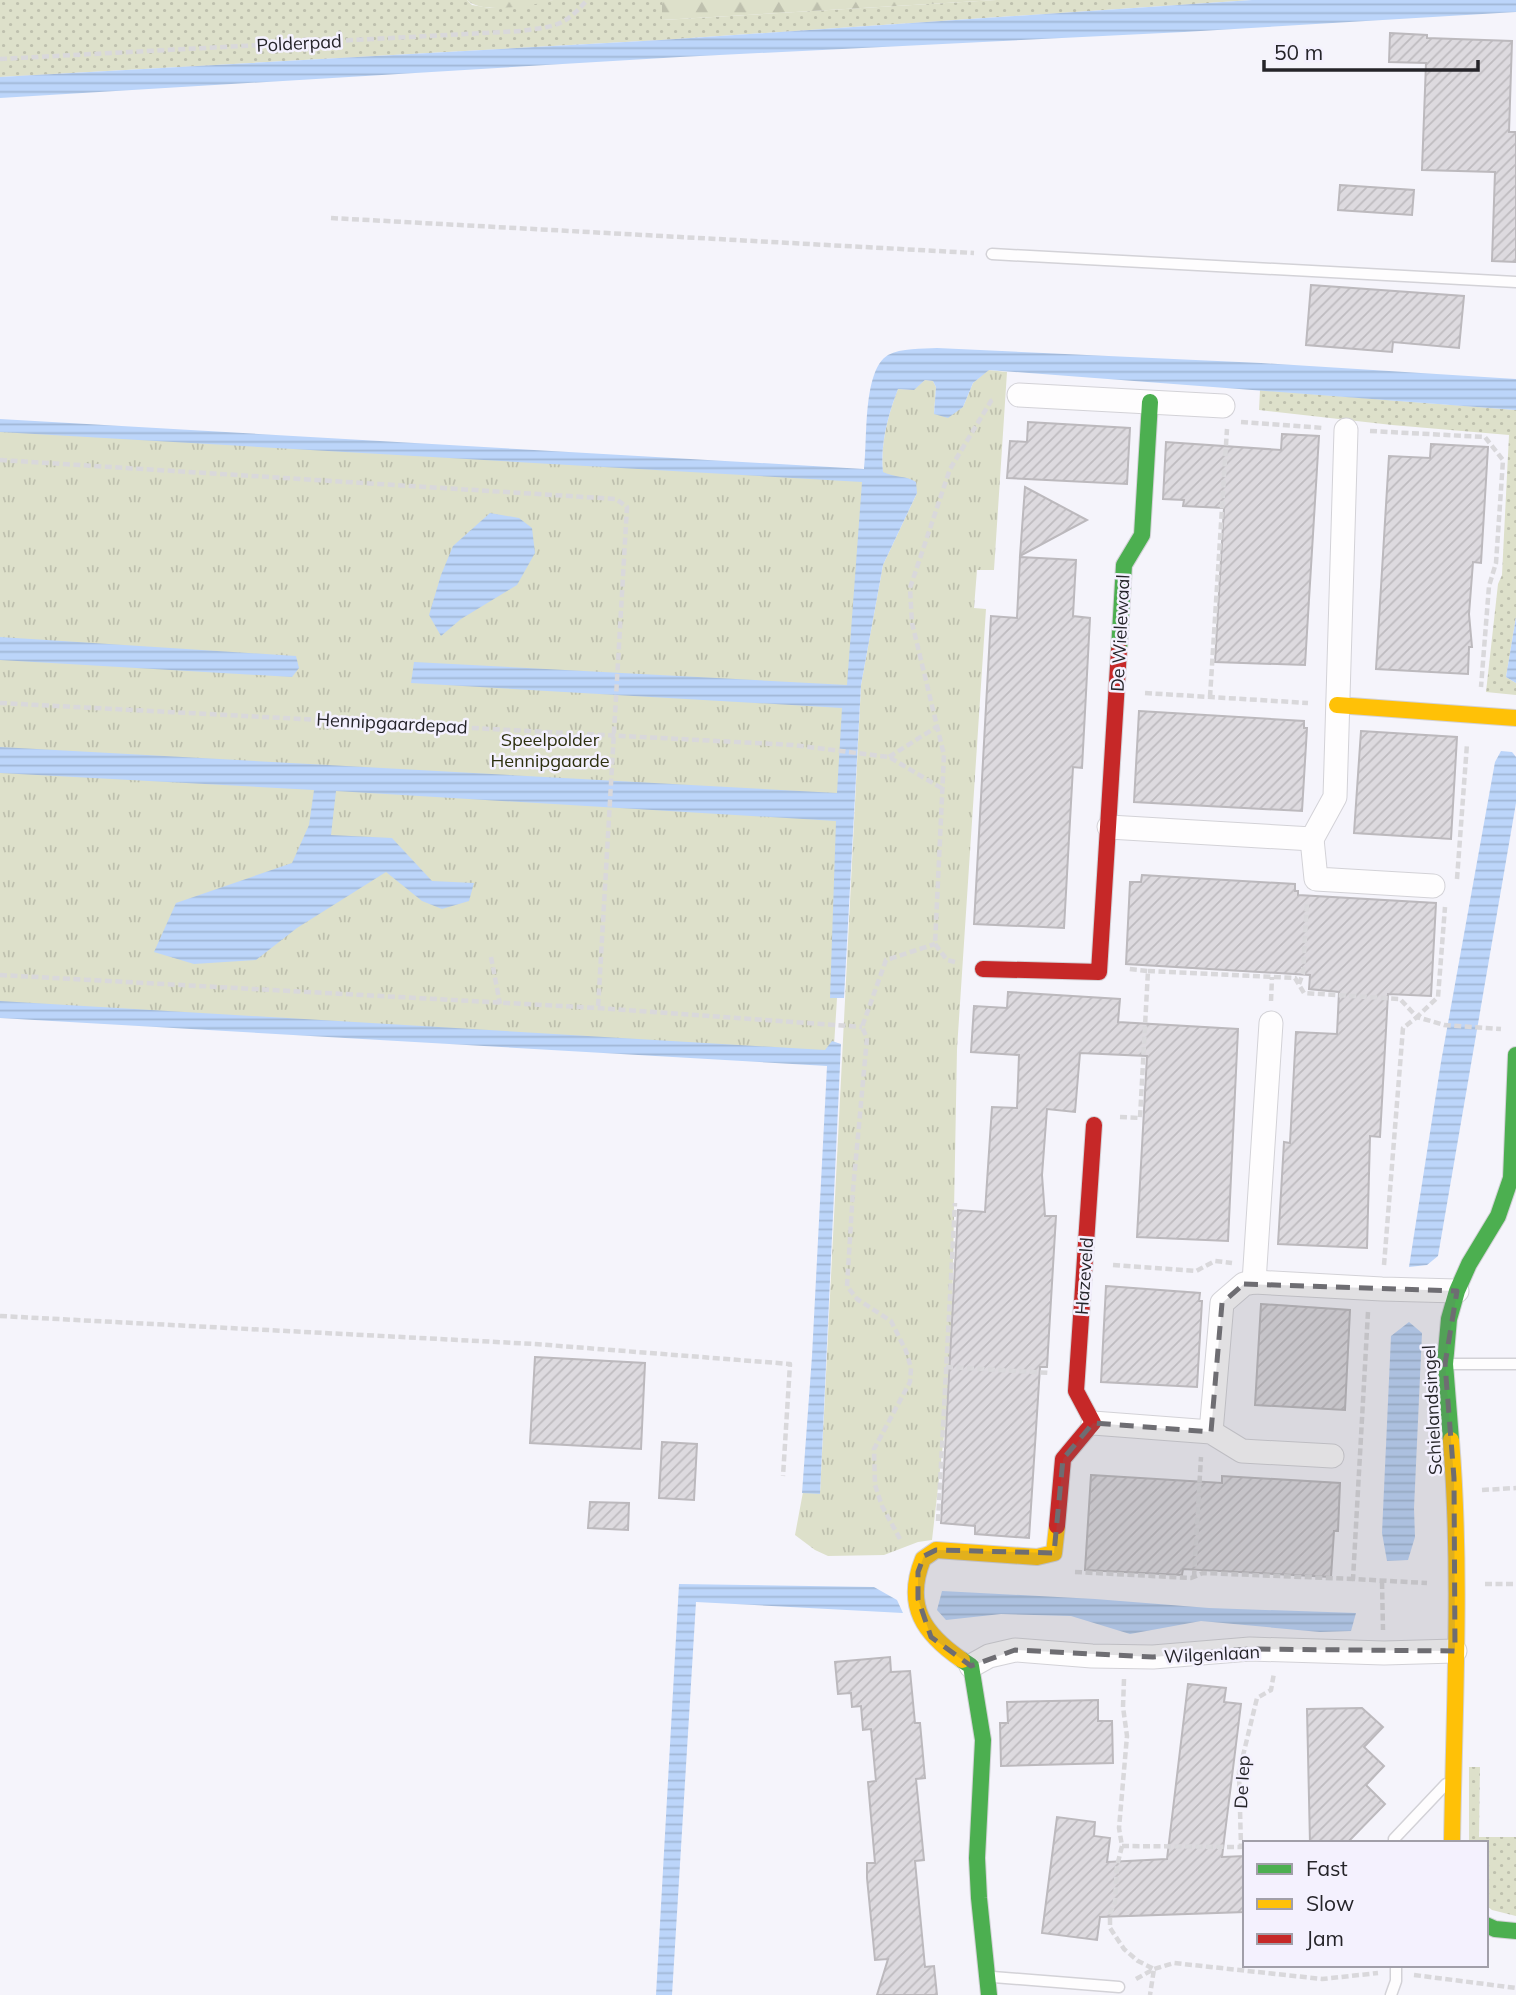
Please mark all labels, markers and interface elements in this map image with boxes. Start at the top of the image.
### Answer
scale bar [1264,28,1478,72]
street label: Polderpad [256,29,342,57]
text: 50 m [1274,39,1323,65]
street label: De Wielewaal [1105,574,1135,692]
street label: Hennipgaardepad [316,708,468,738]
park label: Speelpolder Hennipgaarde [490,728,610,772]
street label: Hazeveld [1070,1236,1098,1316]
street label: Schielandsingel [1417,1345,1447,1475]
street label: Wilgenlaan [1163,1640,1261,1668]
street label: De Iep [1229,1755,1255,1809]
legend [1243,1841,1488,1967]
text: Fast [1306,1855,1348,1881]
text: Slow [1306,1890,1354,1916]
text: Jam [1306,1925,1344,1951]

